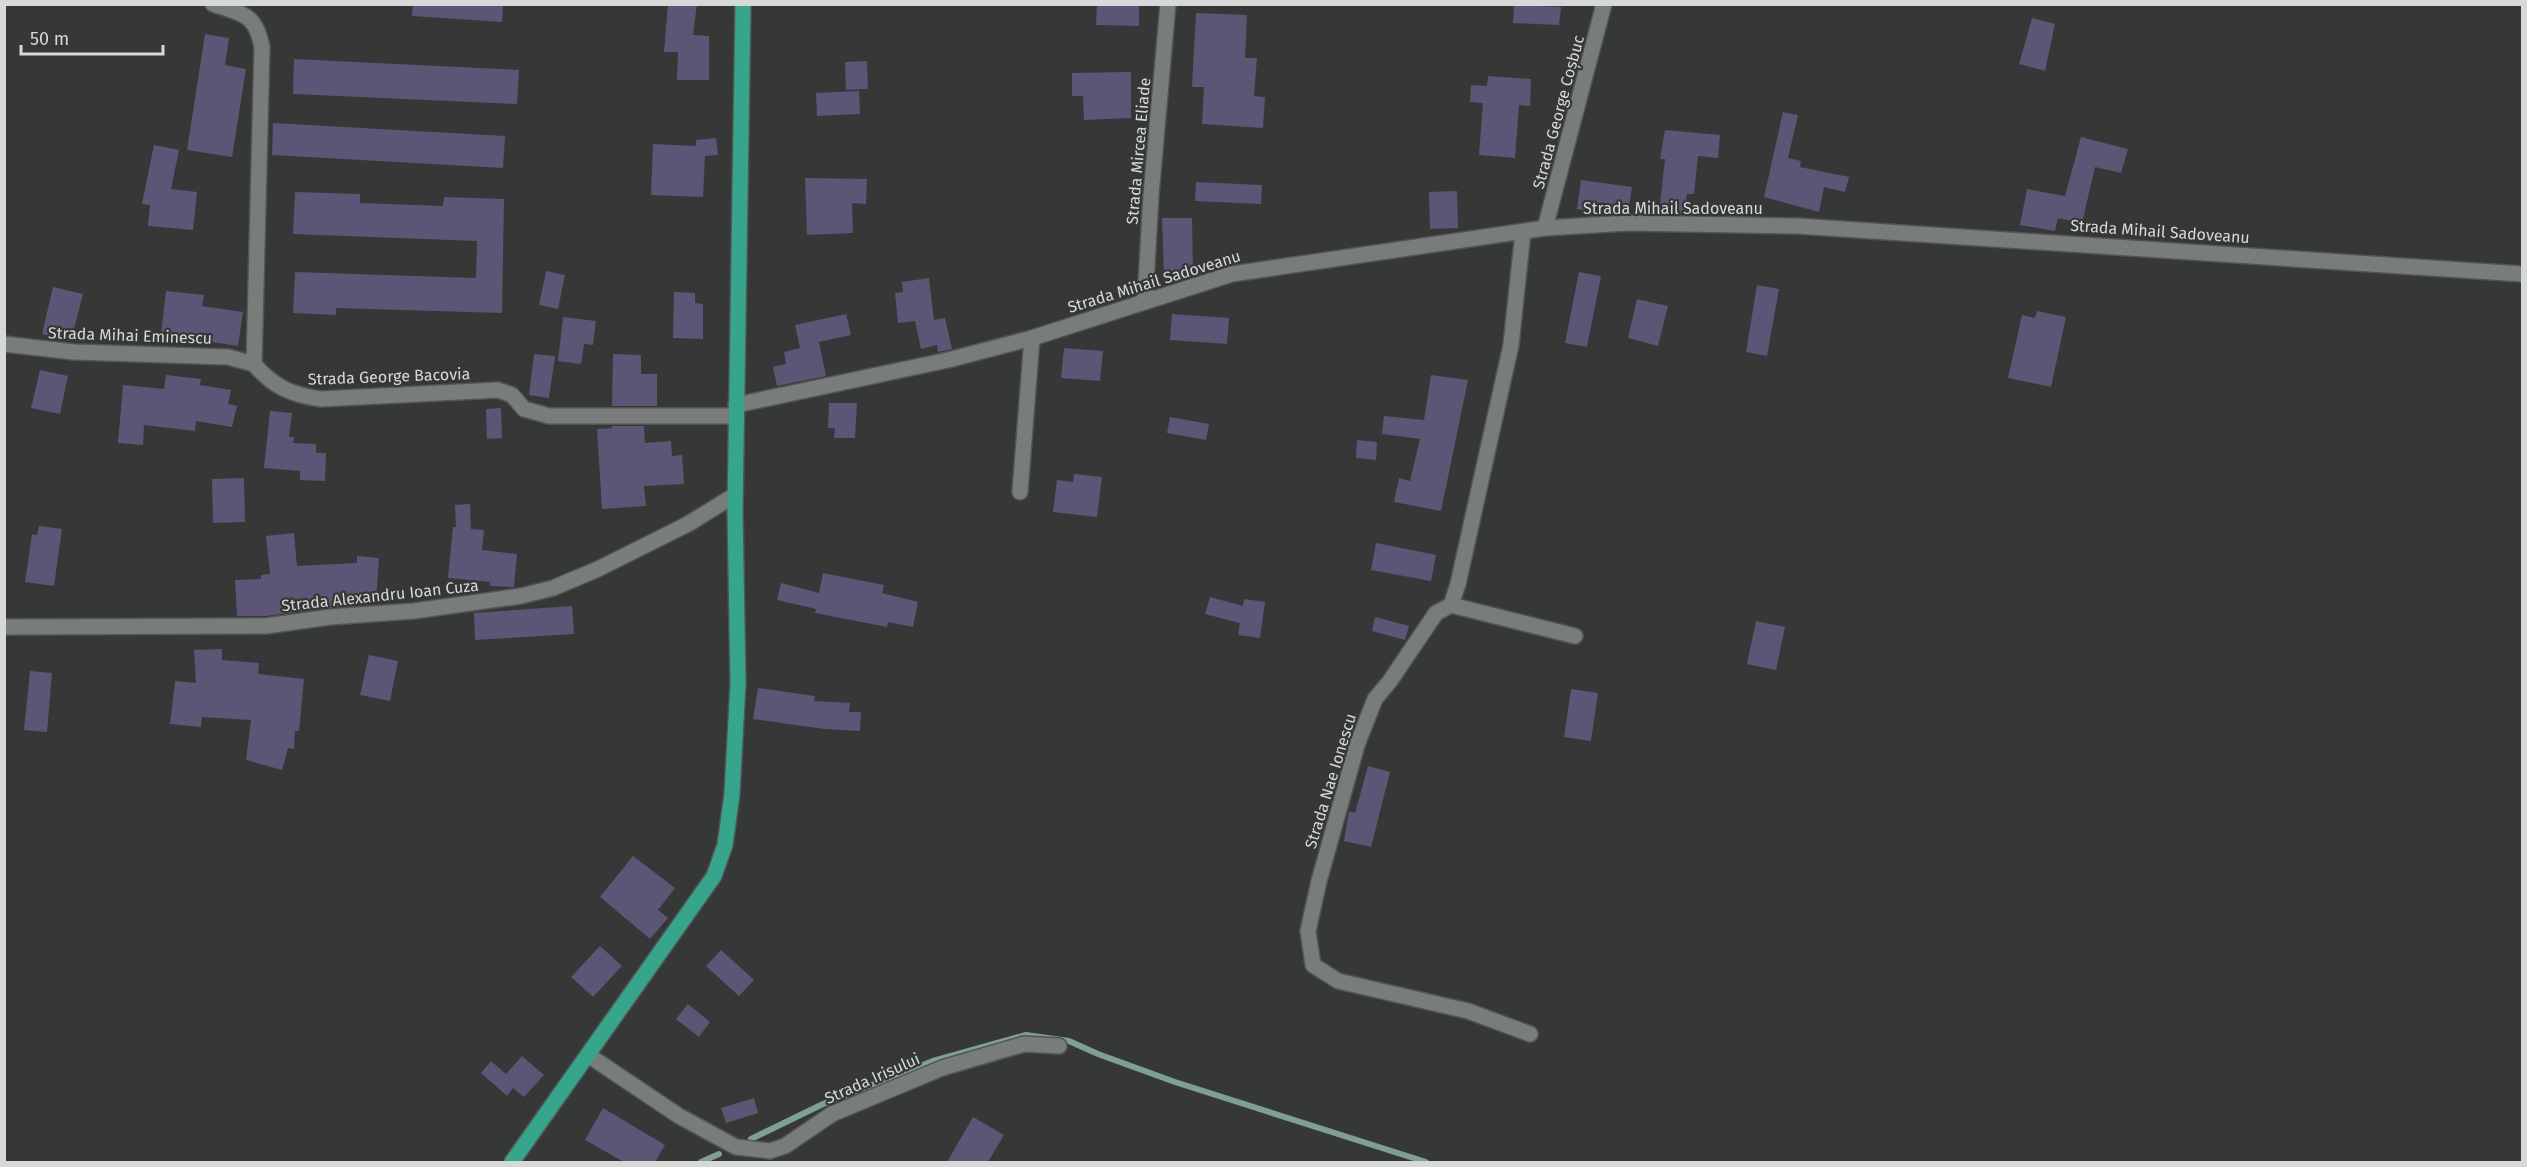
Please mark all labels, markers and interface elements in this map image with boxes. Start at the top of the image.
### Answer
scale bar [21,18,164,56]
text: 50 m [30,28,69,50]
street label: Strada George Coșbuc [1529,33,1589,191]
street label: Strada Mircea Eliade [1123,77,1154,225]
street label: Strada Mihail Sadoveanu [1583,199,1763,218]
street label: Strada Mihail Sadoveanu [2070,216,2250,247]
street label: Strada Mihail Sadoveanu [1065,246,1243,317]
street label: Strada Mihai Eminescu [48,323,212,348]
street label: Strada George Bacovia [307,364,471,389]
street label: Strada Alexandru Ioan Cuza [280,576,480,615]
street label: Strada Nae Ionescu [1301,711,1360,851]
street label: Strada Irisului [822,1049,923,1108]

